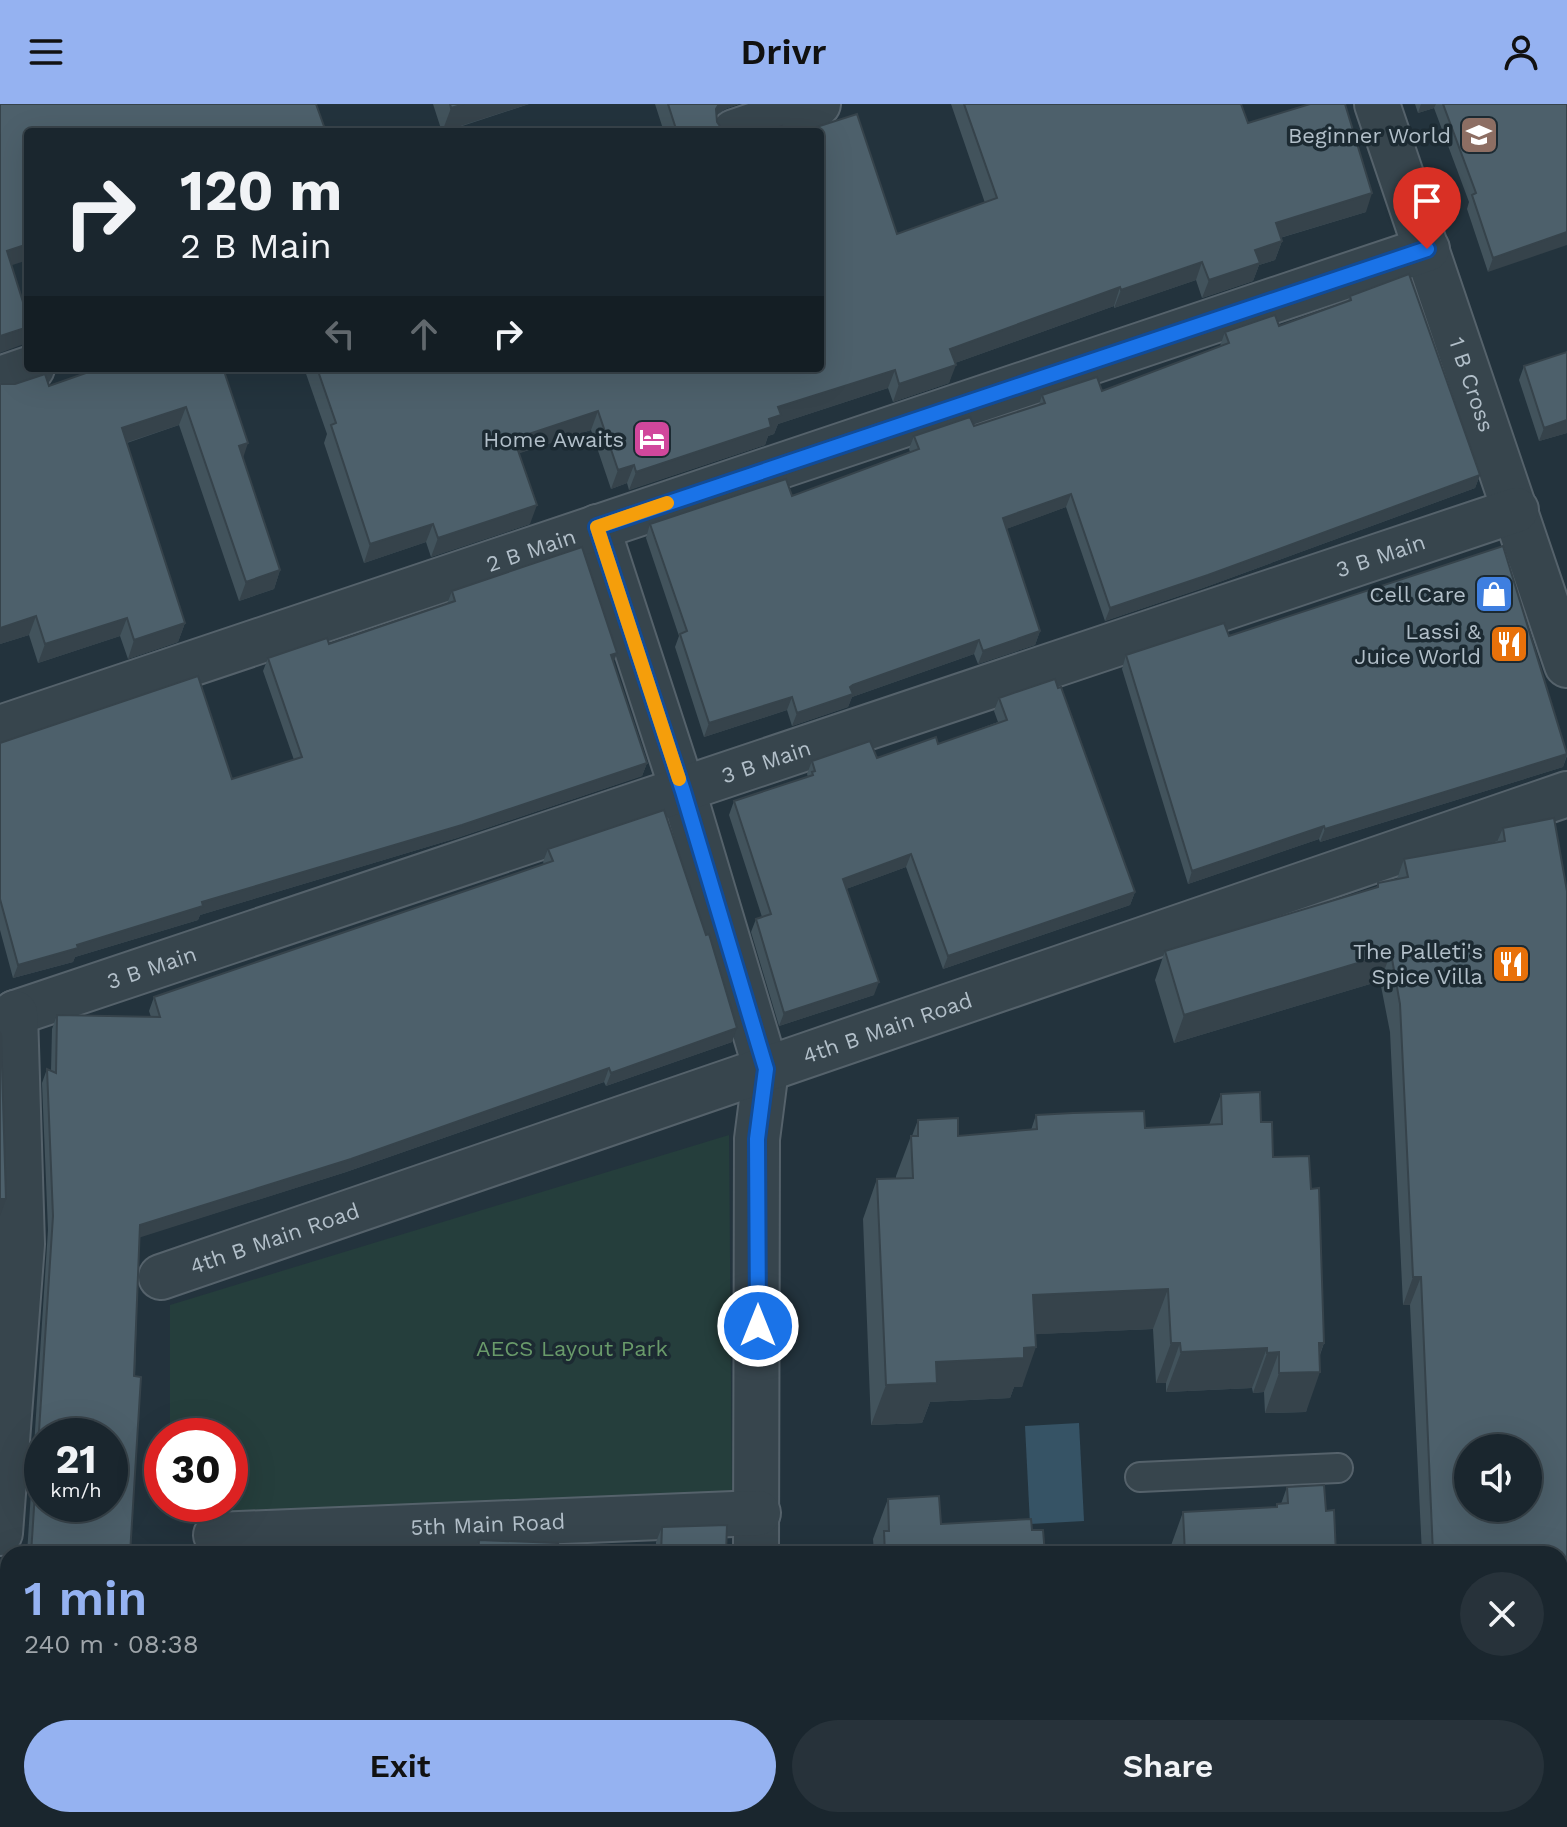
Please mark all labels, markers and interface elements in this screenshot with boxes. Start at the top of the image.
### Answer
icon: menu [24,30,68,74]
icon: person [1499,30,1543,74]
text: Drivr [741,31,826,73]
school or university icon: Beginner World [1458,114,1500,156]
place label: Beginner World [1288,123,1451,148]
text: 120 m [180,158,342,224]
icon: right [48,160,152,264]
pin [1393,167,1461,249]
icon: arrive [1405,179,1449,223]
text: 2 B Main [180,225,332,267]
icon: left [318,312,362,356]
icon: ahead [402,312,446,356]
icon: right [486,312,530,356]
street label: 1 B Cross [1444,334,1499,435]
hotel icon: Home Awaits [631,418,673,460]
place label: Home Awaits [483,427,624,452]
street label: 2 B Main [483,524,579,577]
street label: 3 B Main [1333,529,1429,583]
shop icon: Cell Care [1473,573,1515,615]
place label: Cell Care [1369,582,1466,607]
place label: Lassi & Juice World [1354,619,1481,669]
restaurant icon: Lassi & Juice World [1488,623,1530,665]
street label: 3 B Main [718,735,814,788]
place label: The Palleti's Spice Villa [1353,939,1483,989]
street label: 3 B Main [104,941,200,994]
restaurant icon: The Palleti's Spice Villa [1490,943,1532,985]
street label: 4th B Main Road [799,987,976,1069]
street label: 4th B Main Road [187,1198,363,1279]
position arrow [716,1284,800,1368]
park label: AECS Layout Park [476,1336,668,1361]
speed limit sign: 30 [144,1418,248,1522]
map controls [1454,1434,1542,1522]
button: sound [1454,1434,1542,1522]
text: 21 [55,1436,97,1483]
text: km/h [50,1478,102,1502]
street label: 5th Main Road [410,1509,566,1540]
text: 1 min [24,1570,147,1627]
button: close [1460,1572,1544,1656]
text: 240 m · 08:38 [24,1629,199,1659]
button: Exit [24,1720,776,1812]
button: Share [792,1720,1544,1812]

